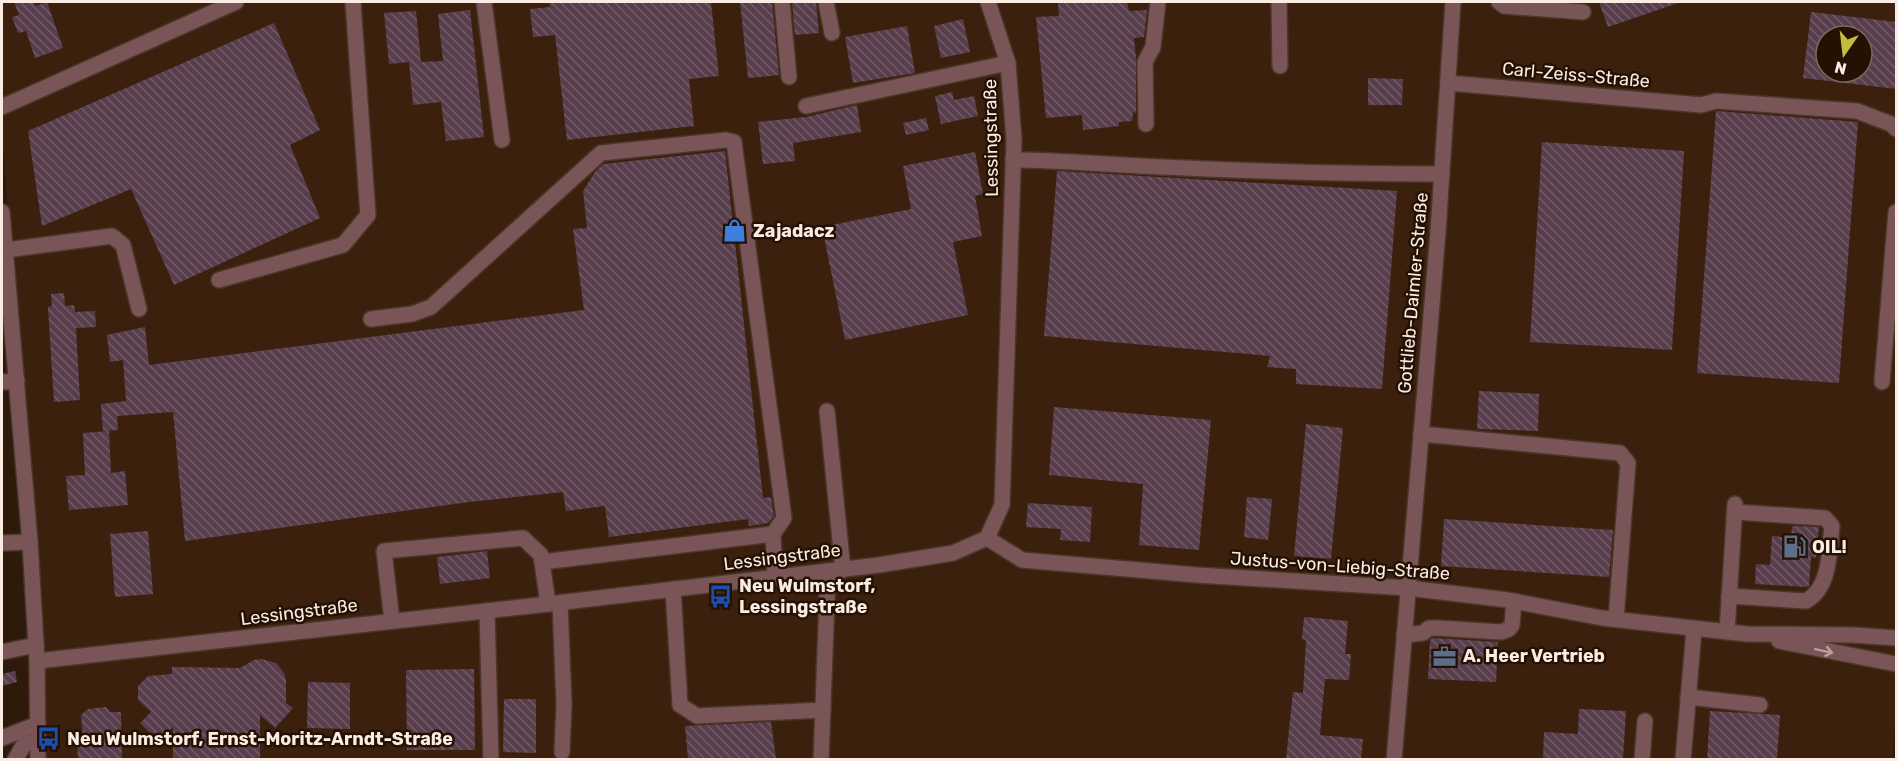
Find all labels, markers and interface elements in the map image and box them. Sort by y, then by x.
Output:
north arrow [1814,24,1874,84]
text: N [1833,57,1848,79]
street label: Carl-Zeiss-Straße [1501,58,1651,92]
street label: Lessingstraße [979,79,1003,197]
street label: Gottlieb-Daimler-Straße [1393,191,1433,395]
shop icon: Zajadacz [722,218,748,244]
place label: Zajadacz [753,220,835,242]
fuel station icon: OIL! [1781,534,1807,560]
place label: OIL! [1812,536,1847,558]
street label: Lessingstraße [722,539,842,575]
street label: Justus-von-Liebig-Straße [1229,547,1451,585]
place label: Neu Wulmstorf, Lessingstraße [739,575,876,618]
bus stop icon: Neu Wulmstorf, Lessingstraße [708,583,734,609]
street label: Lessingstraße [239,594,359,630]
office icon: A. Heer Vertrieb [1432,643,1458,669]
place label: A. Heer Vertrieb [1463,645,1605,667]
one-way arrow [1814,646,1834,657]
bus stop icon: Neu Wulmstorf, Ernst-Moritz-Arndt-Straße [36,726,62,752]
place label: Neu Wulmstorf, Ernst-Moritz-Arndt-Straße [67,728,453,750]

